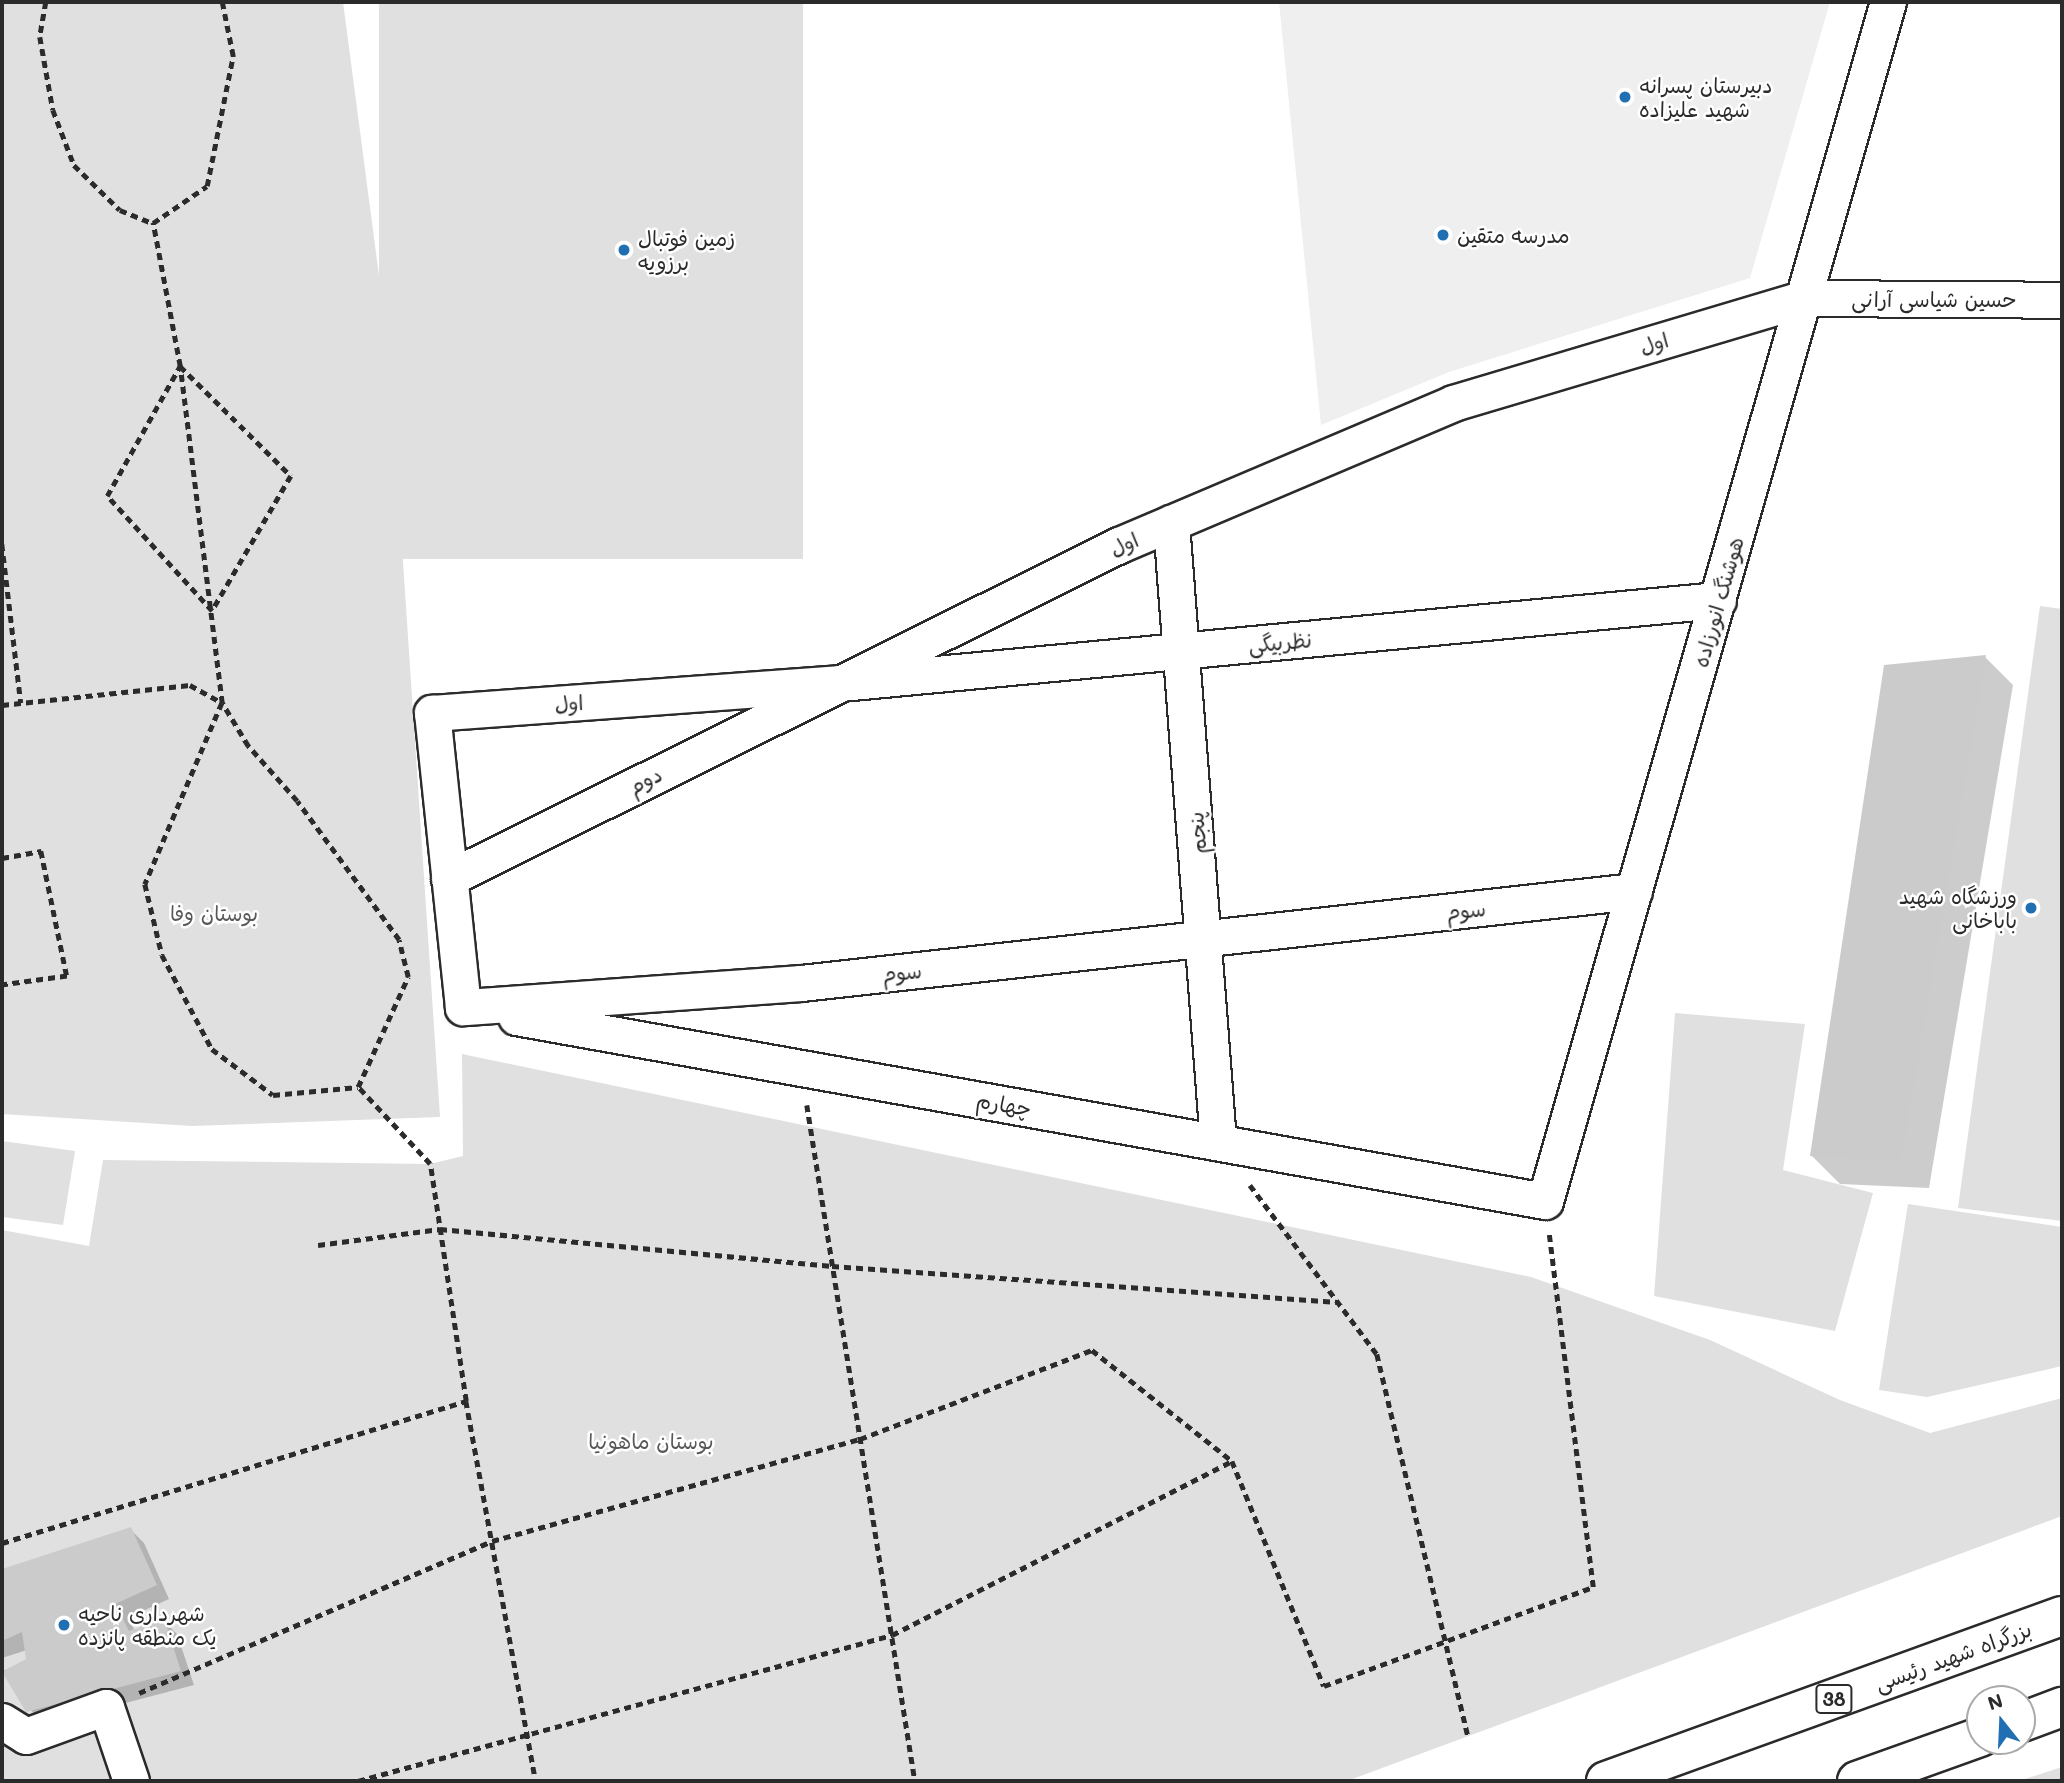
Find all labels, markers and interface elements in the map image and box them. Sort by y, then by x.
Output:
place label: دبیرستان پسرانه شهید علیزاده [1639,72,1772,122]
marker: دبیرستان پسرانه شهید علیزاده [1617,89,1633,105]
place label: مدرسه متقین [1457,222,1570,248]
place label: زمین فوتبال برزویه [638,225,735,275]
marker: مدرسه متقین [1435,227,1451,243]
marker: زمین فوتبال برزویه [616,242,632,258]
street label: حسین شیاسی آرانی [1851,286,2017,312]
street label: اول [1636,327,1672,359]
street label: اول [1106,527,1142,561]
street label: هوشنگ انورزاده [1687,534,1749,670]
street label: نظربیگی [1247,627,1313,657]
street label: اول [554,689,584,717]
street label: دوم [624,761,666,799]
street label: پنجم [1183,811,1211,855]
place label: ورزشگاه شهید باباخانی [1899,883,2017,933]
street label: سوم [1445,895,1487,925]
park label: بوستان وفا [170,900,258,926]
marker: ورزشگاه شهید باباخانی [2023,900,2039,916]
street label: سوم [881,957,923,987]
street label: چهارم [975,1087,1033,1121]
park label: بوستان ماهونیا [588,1428,714,1454]
place label: شهرداری ناحیه یک منطقه پانزده [78,1600,217,1650]
street label: بزرگراه شهید رئیسی [1871,1616,2035,1696]
marker: شهرداری ناحیه یک منطقه پانزده [56,1617,72,1633]
road number: 38 [1815,1684,1853,1714]
north arrow [1966,1685,2036,1755]
text: N [1984,1687,2006,1716]

